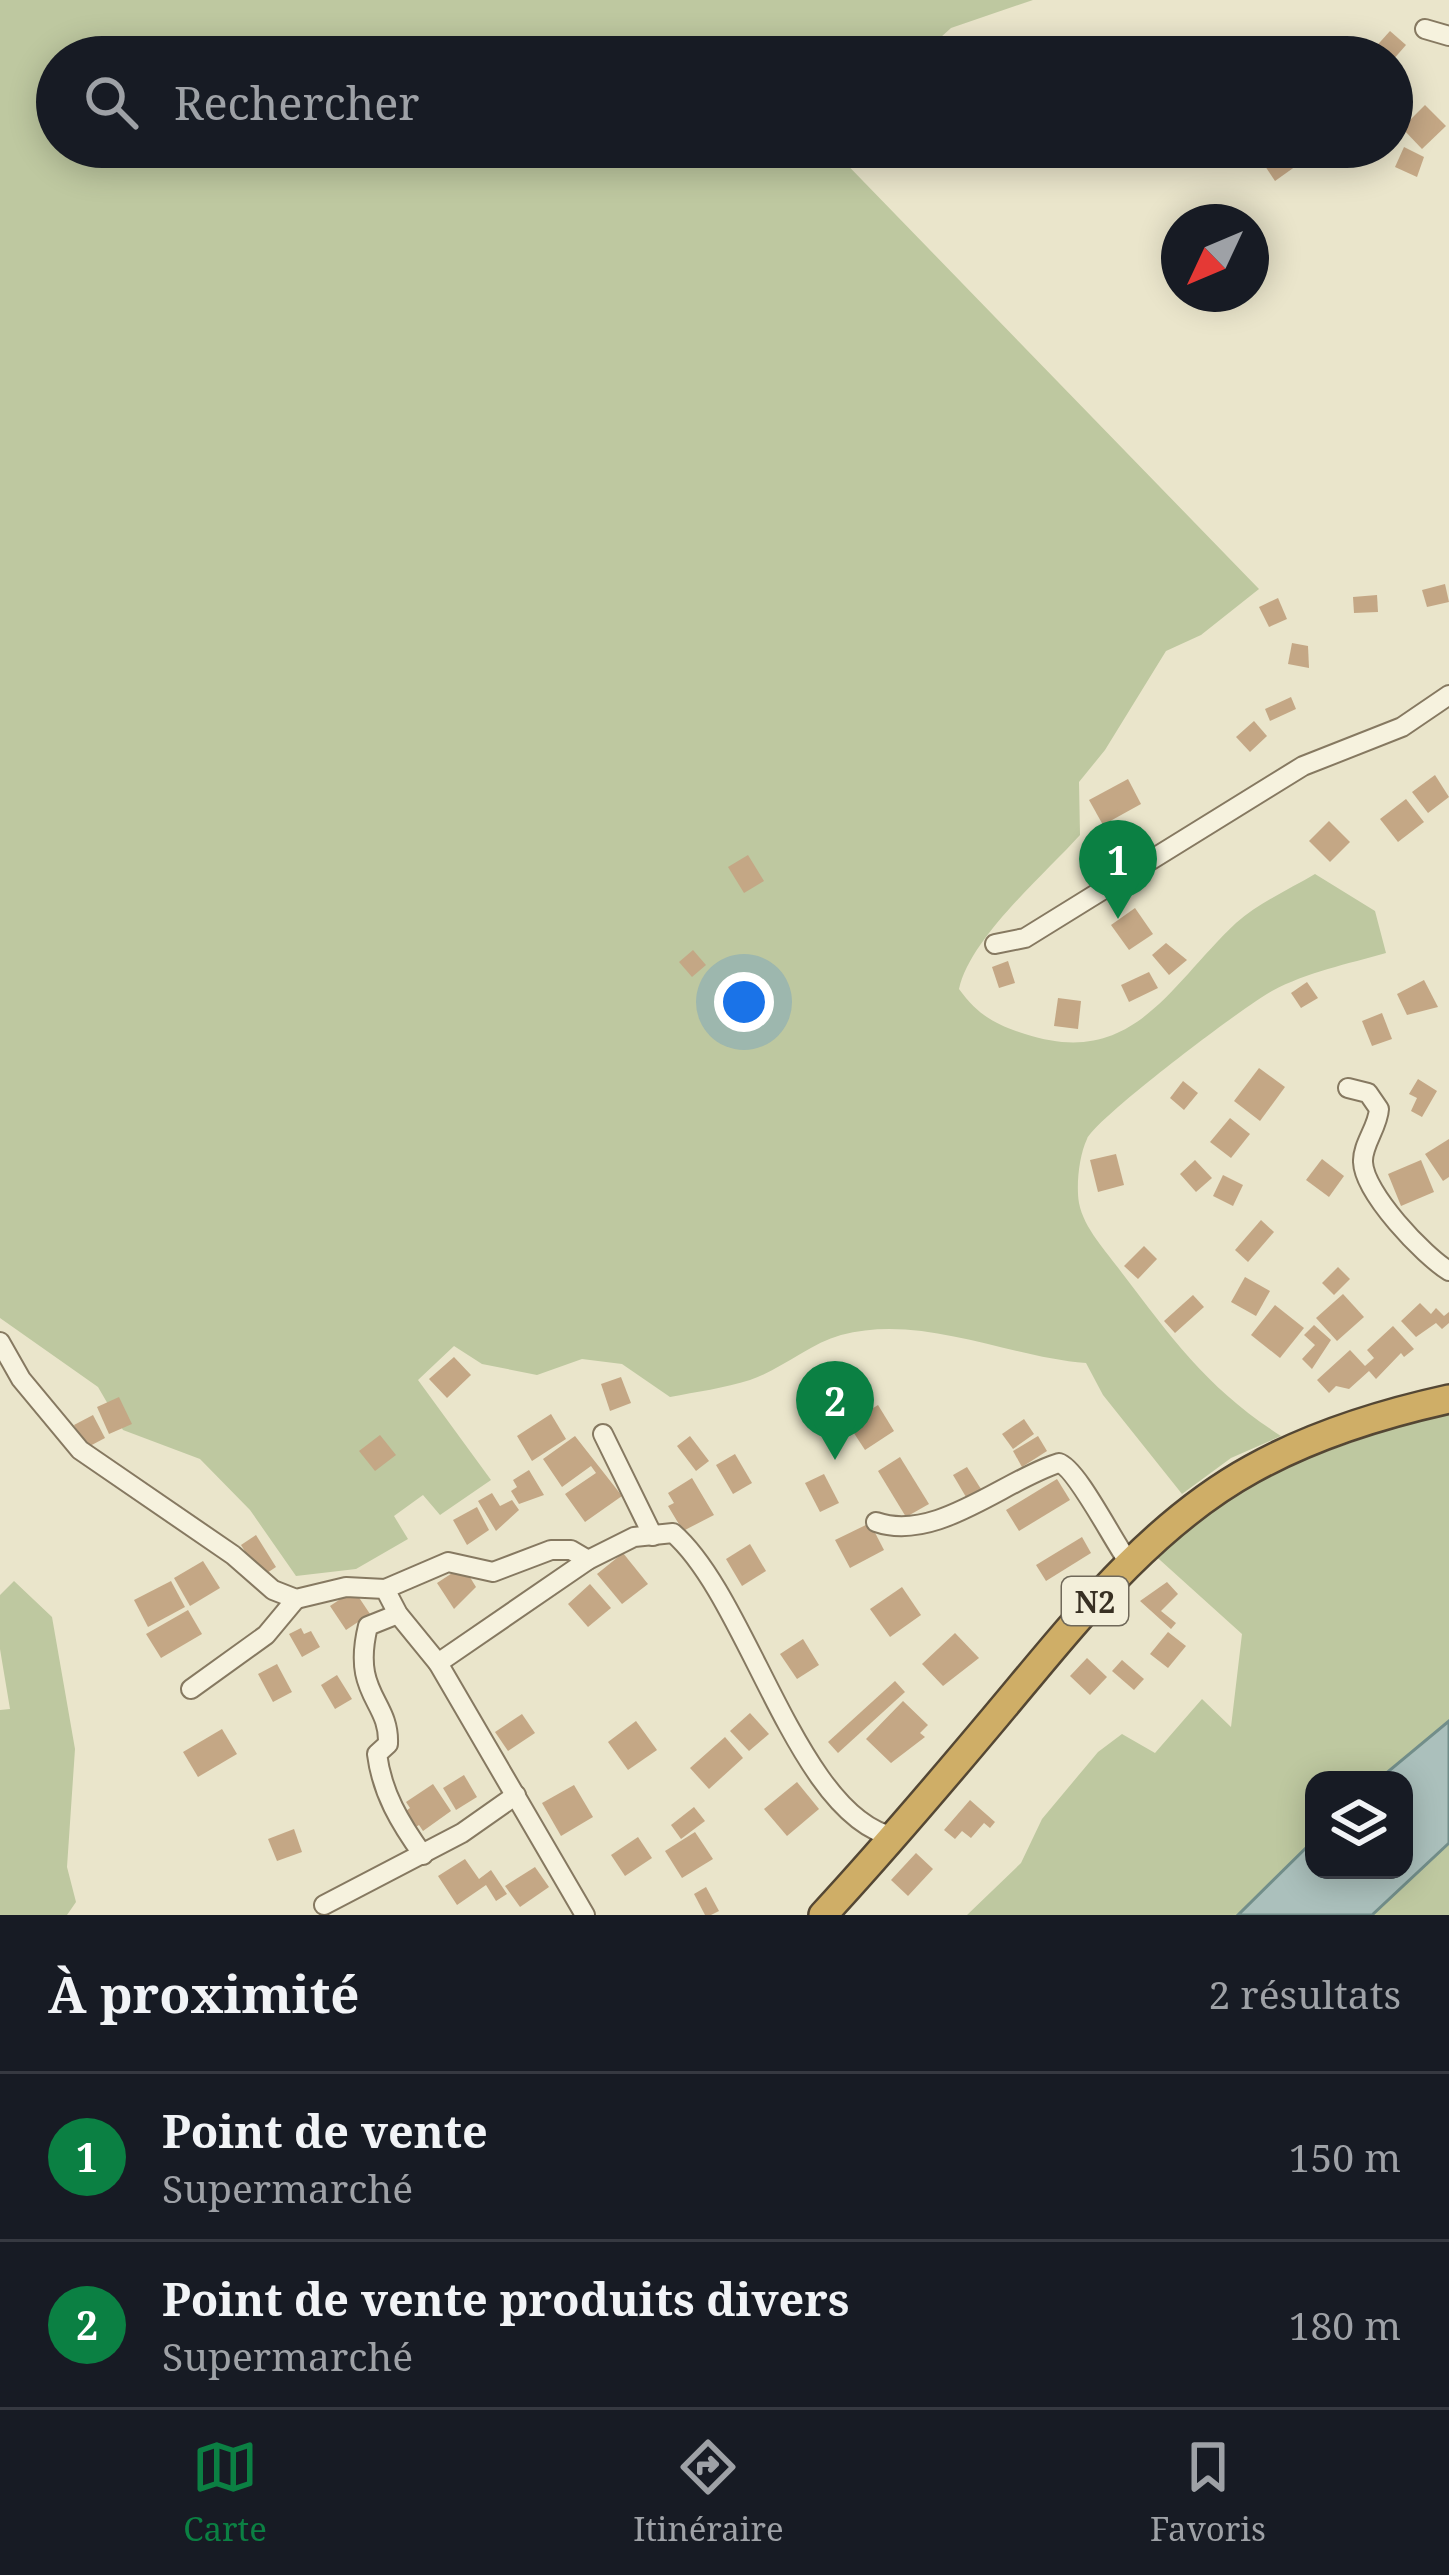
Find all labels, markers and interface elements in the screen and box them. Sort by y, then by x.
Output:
search box [36,36,1413,168]
icon: search [78,69,144,135]
text: Rechercher [174,72,420,133]
north arrow [1161,204,1269,312]
pin: 1 [1079,820,1157,919]
your location [714,972,774,1032]
pin: 2 [796,1361,874,1460]
road number: N2 [1062,1577,1128,1625]
map controls [1305,1771,1413,1879]
button: layers [1305,1771,1413,1879]
text: À proximité [48,1958,360,2028]
text: 2 résultats [1208,1967,1401,2020]
text: Point de vente [162,2100,488,2161]
text: 1 [76,2130,98,2183]
text: 150 m [1289,2130,1401,2183]
text: Supermarché [162,2161,413,2214]
text: Point de vente produits divers [162,2268,850,2329]
text: 2 [76,2298,98,2351]
text: 180 m [1289,2298,1401,2351]
text: Supermarché [162,2329,413,2382]
tab: Carte [183,2434,267,2551]
tab: Itinéraire [633,2434,784,2551]
tab: Favoris [1150,2434,1266,2551]

